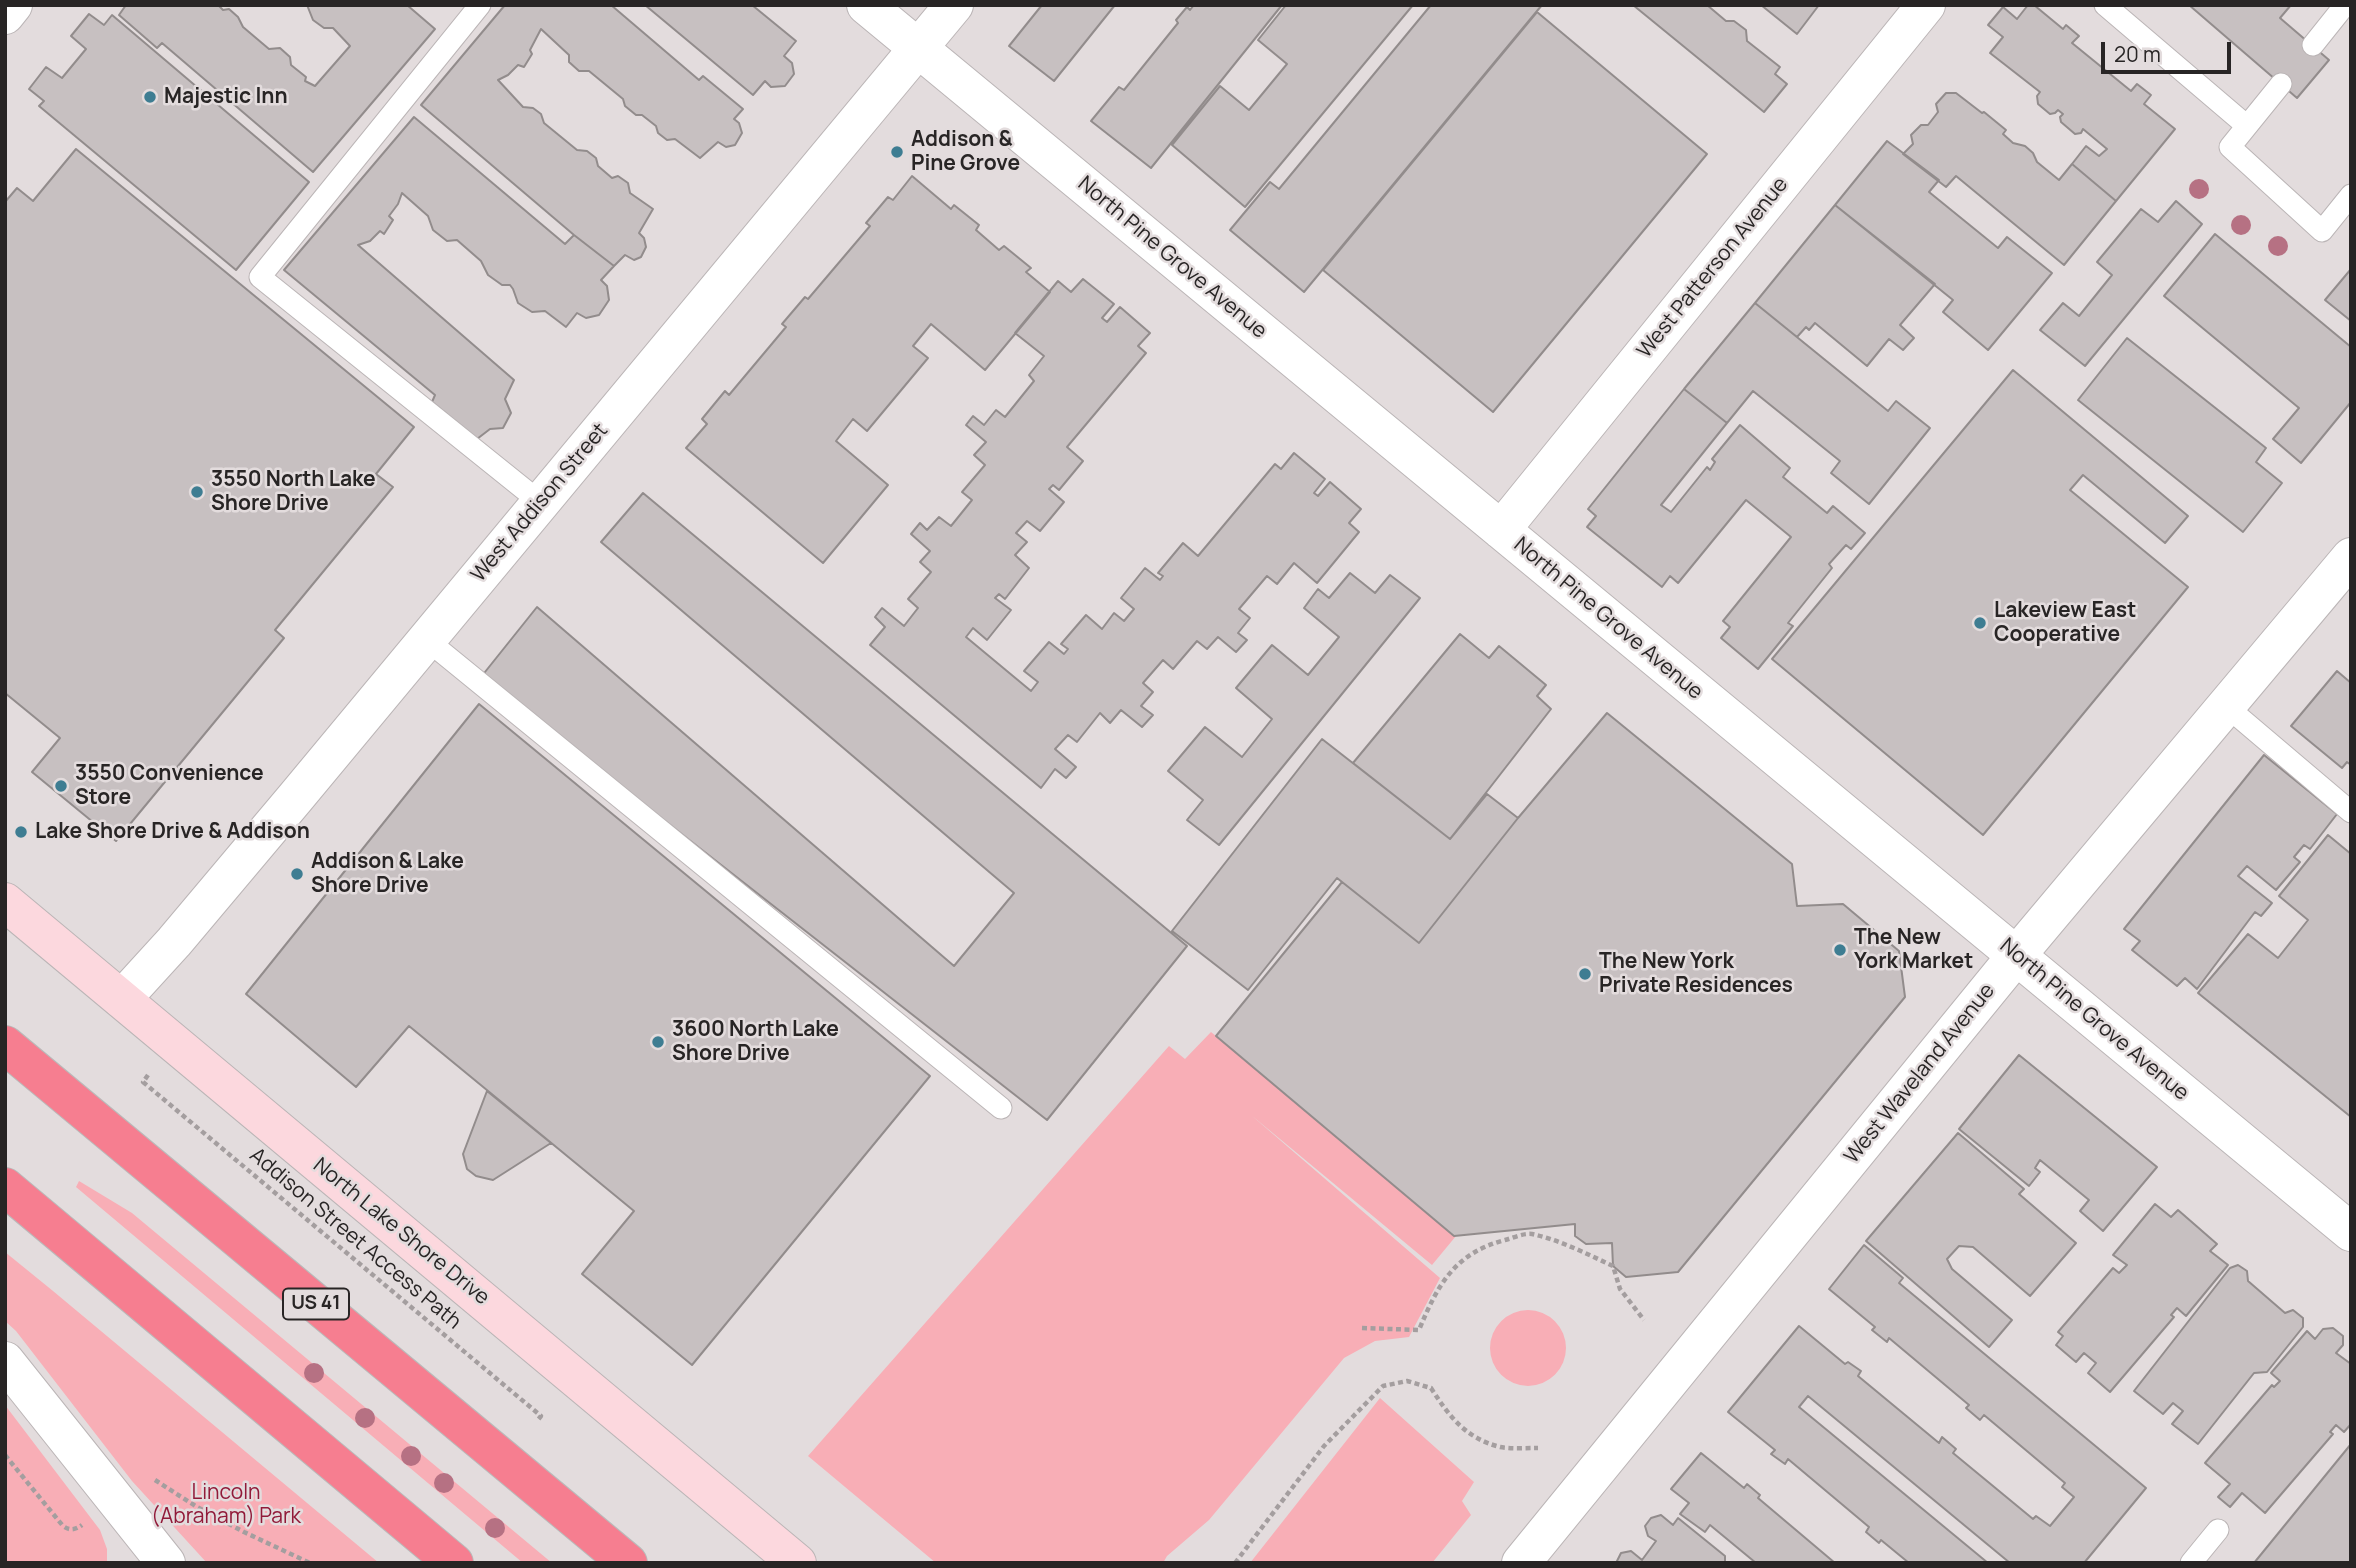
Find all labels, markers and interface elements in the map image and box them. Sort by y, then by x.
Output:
scale bar [2104,28,2234,72]
text: 20 m [2114,40,2161,68]
place label: Majestic Inn [164,84,288,110]
marker: Majestic Inn [142,89,158,105]
place label: Addison & Pine Grove [911,127,1020,177]
marker: Addison & Pine Grove [889,144,905,160]
street label: North Pine Grove Avenue [1072,172,1272,344]
street label: West Patterson Avenue [1632,173,1794,363]
street label: West Addison Street [466,419,614,587]
place label: 3550 North Lake Shore Drive [211,467,376,517]
marker: 3550 North Lake Shore Drive [189,484,205,500]
street label: North Pine Grove Avenue [1508,533,1708,705]
place label: Lakeview East Cooperative [1994,598,2136,648]
marker: Lakeview East Cooperative [1972,615,1988,631]
place label: 3550 Convenience Store [75,761,264,811]
marker: 3550 Convenience Store [53,778,69,794]
place label: Lake Shore Drive & Addison [35,819,310,845]
marker: Lake Shore Drive & Addison [13,824,29,840]
place label: Addison & Lake Shore Drive [311,849,464,899]
marker: Addison & Lake Shore Drive [289,866,305,882]
place label: The New York Market [1854,925,1973,975]
street label: North Pine Grove Avenue [1994,934,2194,1106]
marker: The New York Market [1832,942,1848,958]
place label: The New York Private Residences [1599,949,1793,999]
marker: The New York Private Residences [1577,966,1593,982]
street label: West Waveland Avenue [1840,979,2000,1169]
place label: 3600 North Lake Shore Drive [672,1017,839,1067]
marker: 3600 North Lake Shore Drive [650,1034,666,1050]
street label: Addison Street Access Path [244,1143,466,1335]
street label: North Lake Shore Drive [308,1153,494,1311]
road number: US 41 [283,1288,349,1320]
park label: Lincoln (Abraham) Park [151,1480,301,1530]

